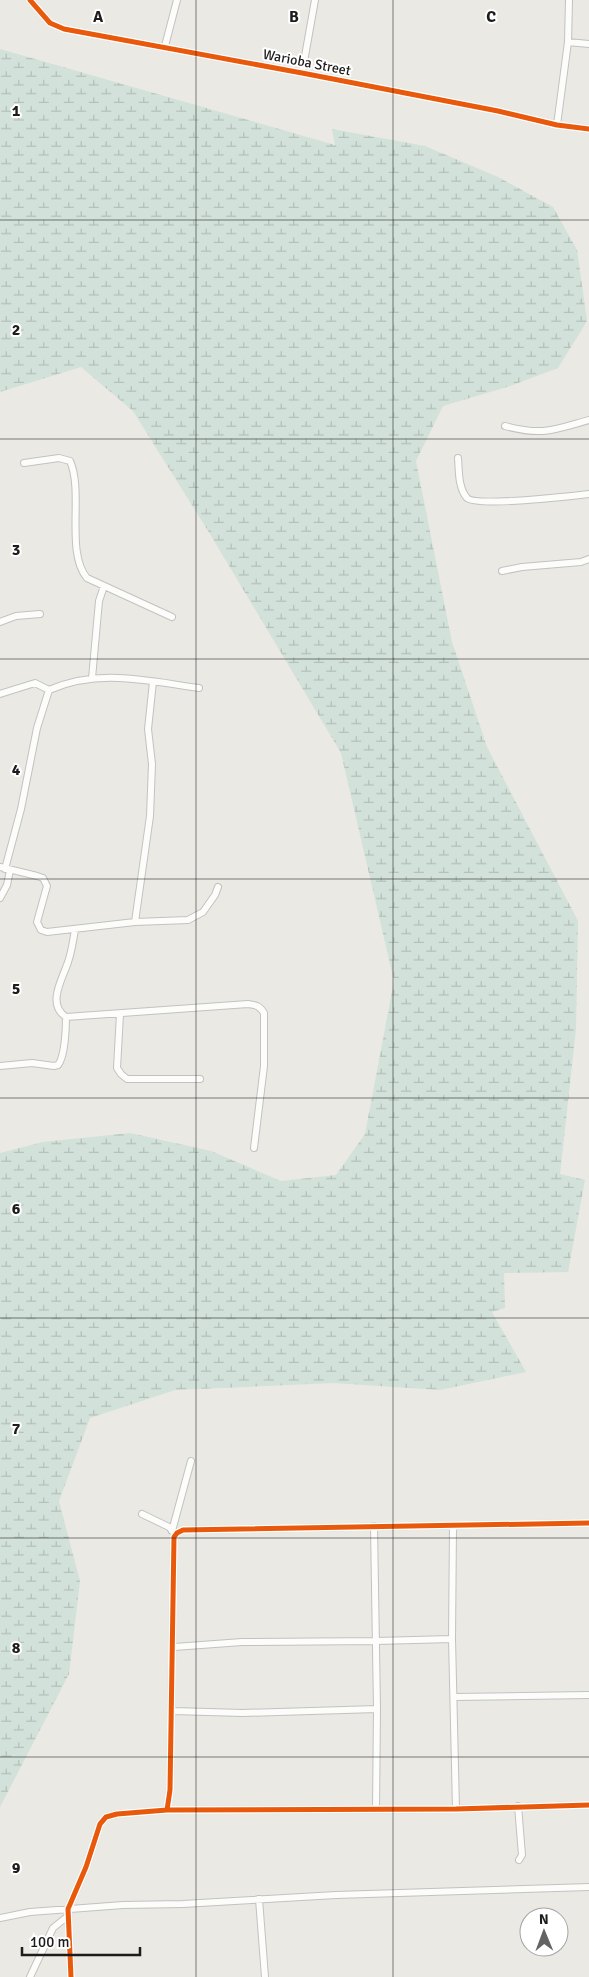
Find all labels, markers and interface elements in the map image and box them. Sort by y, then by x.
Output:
text: A [93,7,104,27]
text: B [289,7,299,27]
text: C [486,7,496,27]
street label: Warioba Street [262,46,352,79]
text: 1 [12,101,21,121]
text: 2 [12,320,20,340]
text: 3 [12,540,20,560]
text: 4 [12,760,21,780]
text: 5 [12,979,20,999]
text: 6 [12,1199,21,1219]
text: 7 [12,1419,21,1439]
text: 8 [12,1638,21,1658]
text: 9 [12,1858,21,1878]
north arrow [519,1907,569,1957]
text: N [539,1911,549,1928]
scale bar [22,1924,140,1956]
text: 100 m [30,1933,70,1951]

